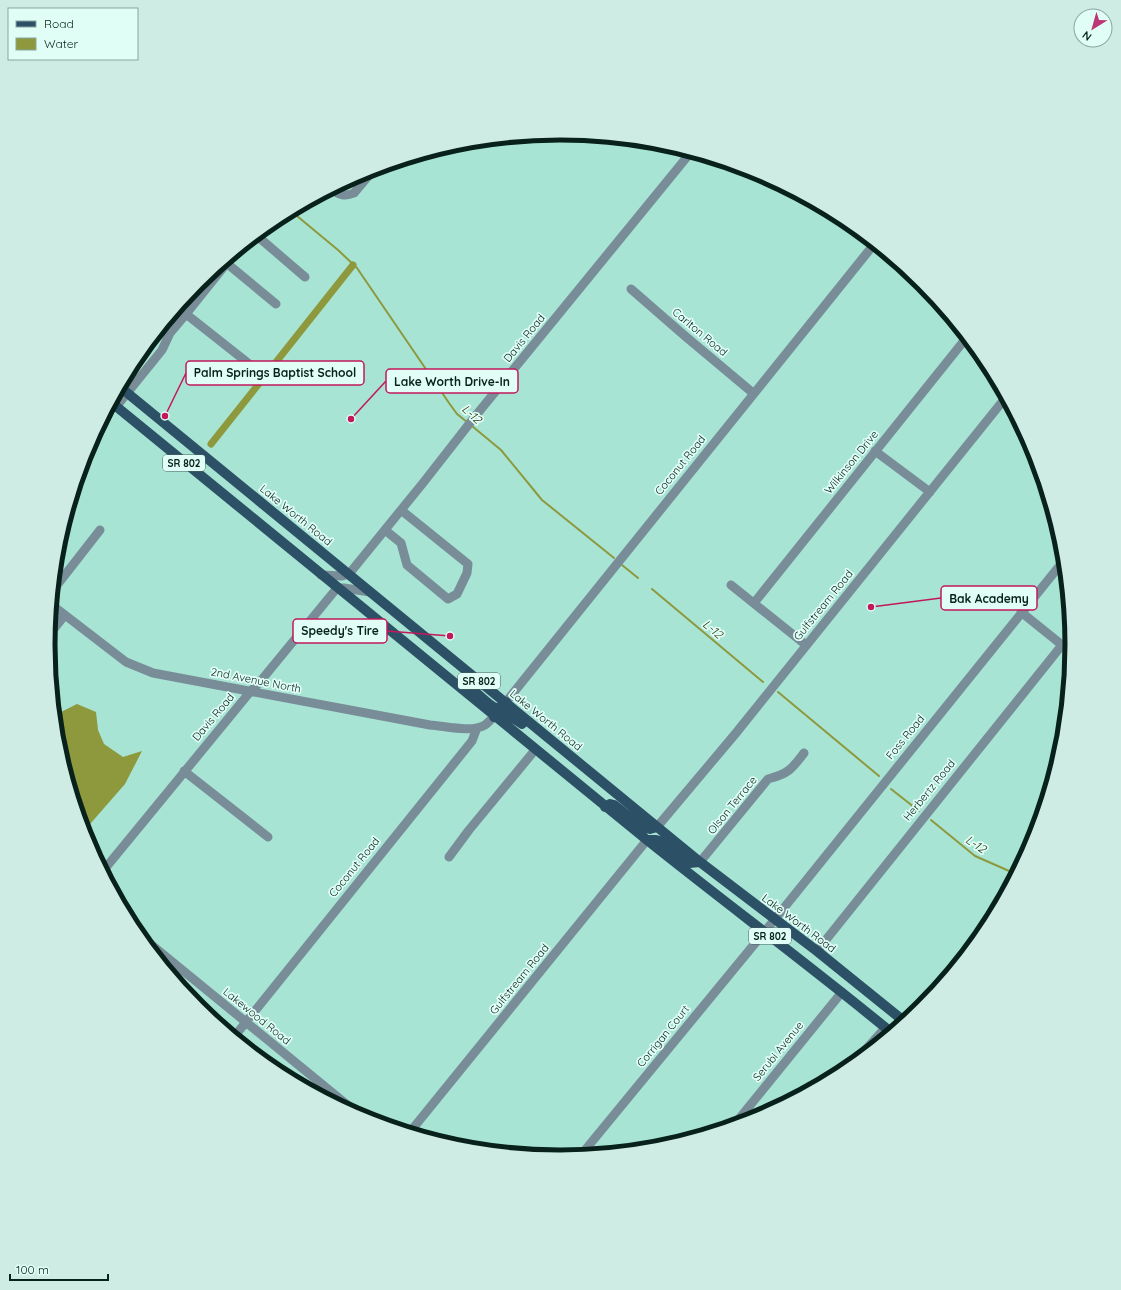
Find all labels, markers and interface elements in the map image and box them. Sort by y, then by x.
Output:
legend [8,8,138,60]
north arrow [1073,8,1113,48]
text: Road [44,16,74,31]
text: N [1080,28,1094,44]
text: Water [44,36,79,51]
street label: Carlton Road [670,305,730,359]
street label: Davis Road [500,311,548,365]
callout: Palm Springs Baptist School [186,361,364,385]
text: Palm Springs Baptist School [194,365,356,380]
callout: Lake Worth Drive-In [386,369,518,393]
text: Lake Worth Drive-In [394,374,510,389]
water label: L-12 [459,401,486,428]
street label: Wilkinson Drive [821,427,881,497]
street label: Coconut Road [652,432,708,498]
road number: SR 802 [163,455,205,471]
street label: Lake Worth Road [257,482,335,548]
street label: Gulfstream Road [790,567,856,643]
callout: Bak Academy [941,586,1037,610]
text: Bak Academy [949,591,1029,606]
water label: L-12 [700,616,727,643]
callout: Speedy's Tire [293,619,387,643]
text: Speedy's Tire [301,623,379,638]
street label: 2nd Avenue North [210,664,302,696]
road number: SR 802 [458,673,500,689]
street label: Lake Worth Road [507,687,585,753]
street label: Davis Road [189,690,237,744]
street label: Foss Road [883,712,927,762]
street label: Herbertz Road [900,757,958,823]
street label: Olson Terrace [704,773,760,837]
water label: L-12 [963,832,990,857]
street label: Coconut Road [326,834,382,900]
street label: Lake Worth Road [759,891,839,955]
road number: SR 802 [749,928,791,944]
street label: Gulfstream Road [486,941,552,1017]
street label: Lakewood Road [220,984,294,1048]
street label: Corrigan Court [634,1002,692,1070]
street label: Serubi Avenue [750,1018,806,1084]
scale bar [10,1256,108,1282]
text: 100 m [16,1262,49,1277]

